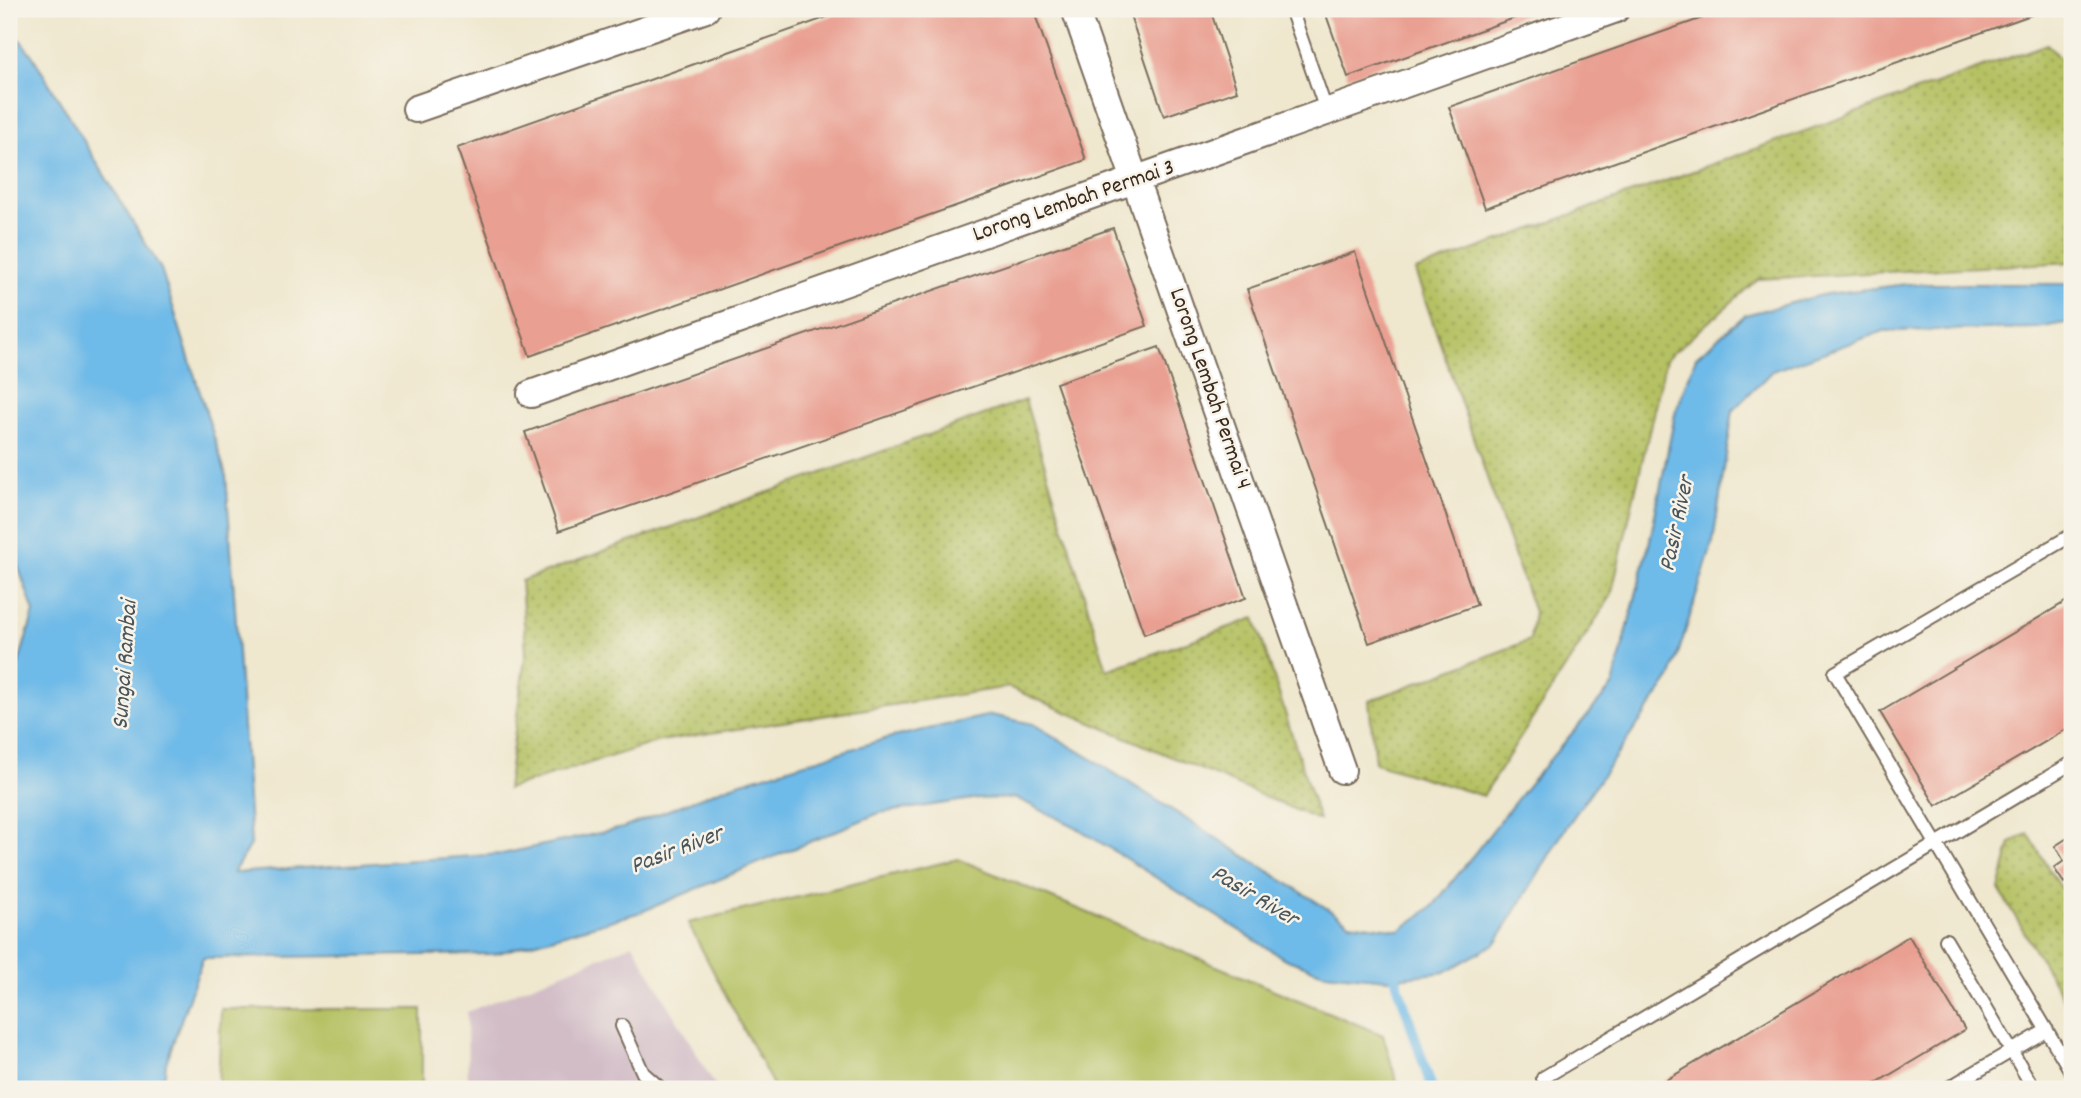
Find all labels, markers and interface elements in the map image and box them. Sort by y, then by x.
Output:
street label: Lorong Lembah Permai 3 [969,152,1179,252]
street label: Lorong Lembah Permai 4 [1159,284,1259,494]
water label: Pasir River [1651,470,1705,575]
water label: Sungai Rambai [105,596,148,731]
water label: Pasir River [626,817,731,884]
water label: Pasir River [1204,858,1307,938]

